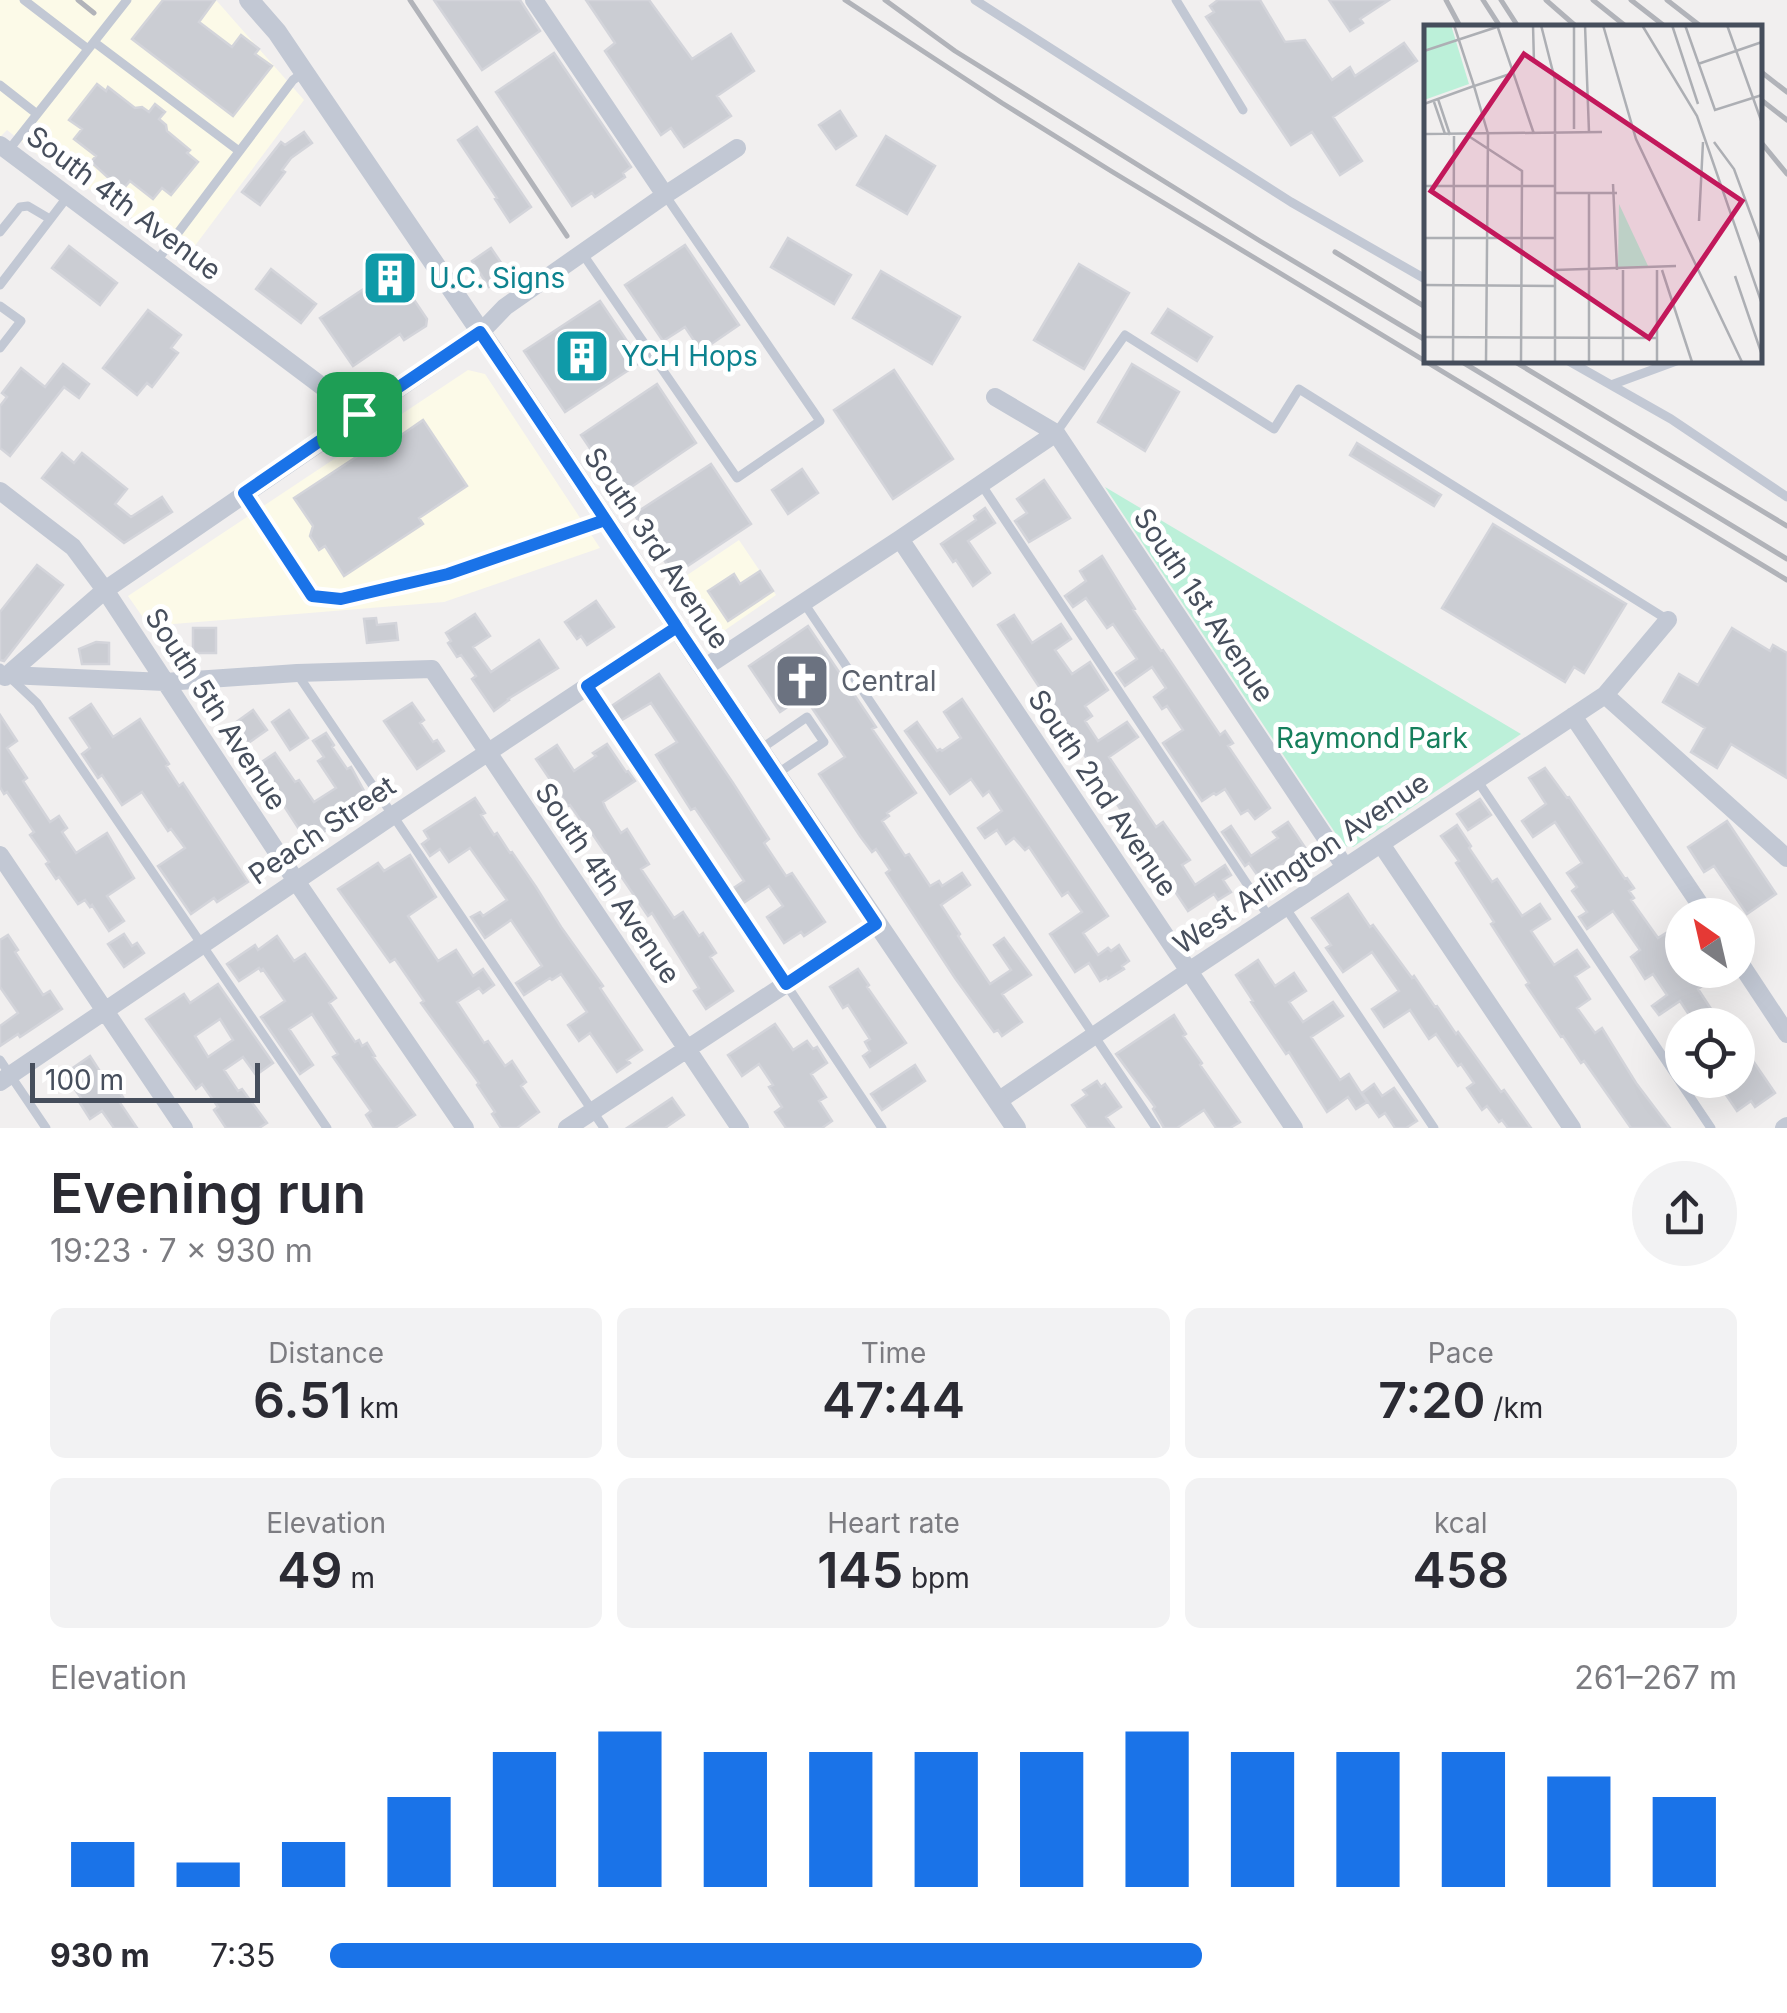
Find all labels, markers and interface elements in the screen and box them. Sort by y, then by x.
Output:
inset map [1424,25,1762,362]
street label: South 4th Avenue [20,119,228,287]
building icon: U.C. Signs [360,248,420,308]
place label: U.C. Signs [429,261,565,295]
building icon: YCH Hops [552,326,612,386]
place label: YCH Hops [621,339,758,373]
pin [317,372,402,457]
icon: arrive [332,387,387,442]
street label: South 3rd Avenue [577,441,737,655]
street label: South 1st Avenue [1127,502,1281,708]
street label: South 5th Avenue [138,602,294,816]
church icon: Central [772,651,832,711]
place label: Central [841,664,937,698]
street label: South 2nd Avenue [1021,683,1185,903]
park label: Raymond Park [1276,721,1468,755]
street label: West Arlington Avenue [1167,765,1435,961]
street label: Peach Street [242,769,402,891]
street label: South 4th Avenue [528,776,688,990]
north arrow [1665,898,1755,988]
map controls [1665,898,1755,1098]
button: locate [1665,1008,1755,1098]
scale bar [30,1058,260,1102]
text: 100 m [45,1063,124,1097]
text: Evening run [50,1160,366,1226]
button: share [1632,1161,1737,1266]
text: 19:23 · 7 × 930 m [50,1231,313,1270]
text: Distance [268,1336,384,1370]
text: Time [861,1336,926,1370]
text: Pace [1428,1336,1494,1370]
text: 6.51 [253,1370,352,1430]
text: 47:44 [822,1370,965,1430]
text: 7:20 [1378,1370,1485,1430]
text: km [352,1391,399,1425]
text: /km [1485,1391,1543,1425]
text: Elevation [266,1506,386,1540]
text: Heart rate [827,1506,960,1540]
text: kcal [1434,1506,1488,1540]
text: 49 [277,1540,343,1600]
text: 145 [817,1540,903,1600]
text: 458 [1412,1540,1509,1600]
text: m [343,1561,375,1595]
text: bpm [903,1561,970,1595]
text: Elevation [50,1658,187,1697]
text: 261–267 m [1574,1658,1737,1697]
text: 930 m [50,1936,150,1975]
text: 7:35 [210,1936,275,1975]

